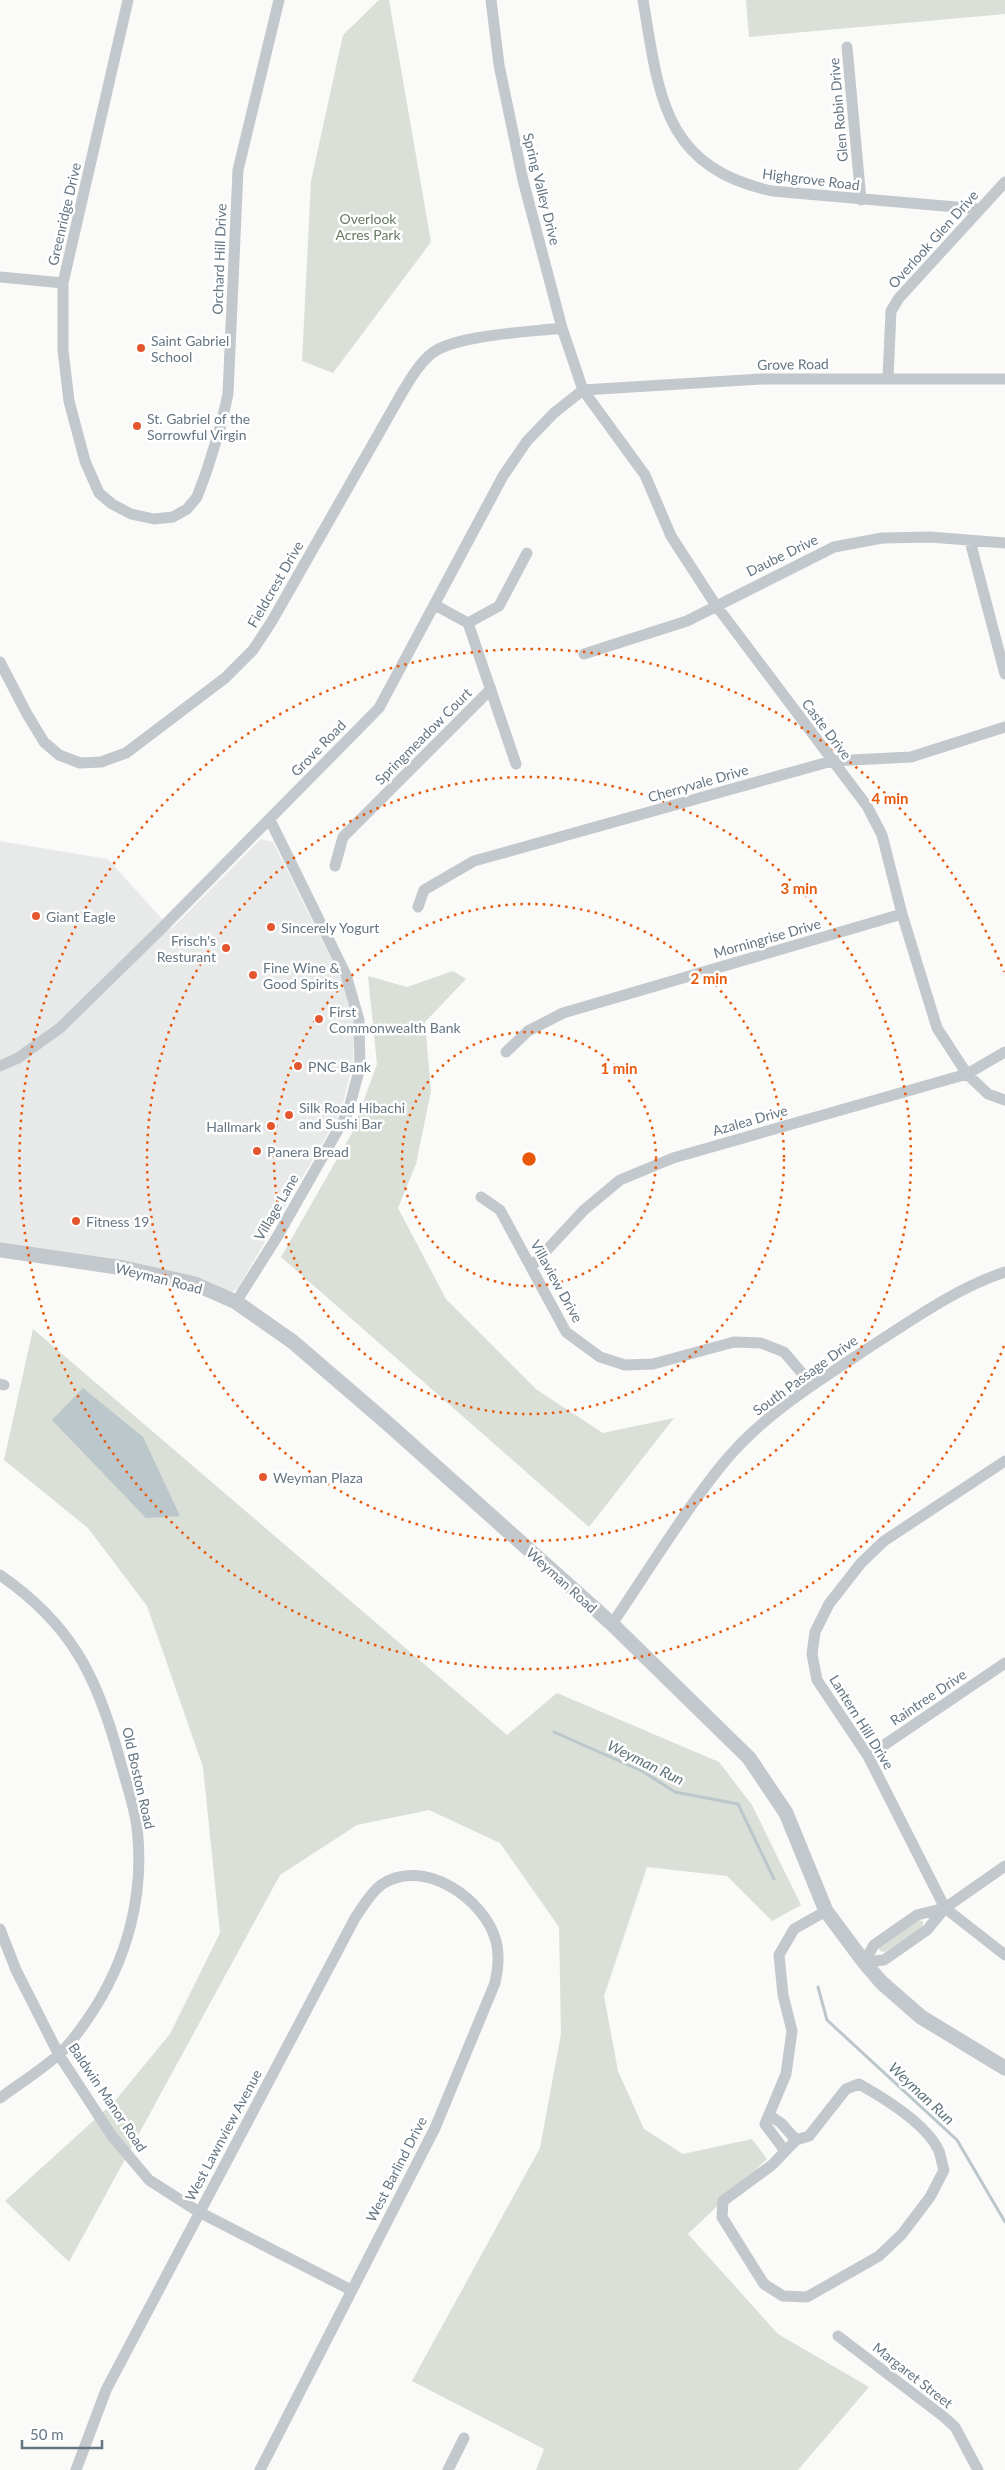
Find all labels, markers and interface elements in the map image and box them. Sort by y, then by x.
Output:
street label: Glen Robin Drive [825,57,851,163]
street label: Spring Valley Drive [520,131,564,247]
street label: Greenridge Drive [44,161,84,267]
street label: Highgrove Road [761,165,861,193]
street label: Overlook Glen Drive [884,186,982,292]
street label: Orchard Hill Drive [209,203,229,315]
park label: Overlook Acres Park [335,210,401,243]
place label: Saint Gabriel School [151,332,229,365]
marker: Saint Gabriel School [135,342,147,354]
street label: Grove Road [757,355,829,373]
place label: St. Gabriel of the Sorrowful Virgin [147,410,250,443]
marker: St. Gabriel of the Sorrowful Virgin [131,420,143,432]
street label: Daube Drive [743,530,821,580]
street label: Fieldcrest Drive [243,538,307,630]
street label: Springmeadow Court [371,684,475,788]
street label: Caste Drive [799,695,855,763]
street label: Grove Road [287,716,349,780]
street label: Cherryvale Drive [646,761,750,805]
text: 4 min [871,789,909,807]
text: 3 min [780,879,818,897]
place label: Giant Eagle [46,908,116,925]
marker: Giant Eagle [30,910,42,922]
street label: Morningrise Drive [711,915,823,961]
place label: Sincerely Yogurt [281,919,379,936]
marker: Sincerely Yogurt [265,921,277,933]
place label: Frisch's Resturant [157,932,216,965]
marker: Frisch's Resturant [220,942,232,954]
place label: Fine Wine & Good Spirits [263,959,339,992]
marker: Fine Wine & Good Spirits [247,969,259,981]
text: 2 min [690,969,728,987]
place label: First Commonwealth Bank [329,1003,462,1036]
marker: First Commonwealth Bank [313,1013,325,1025]
place label: PNC Bank [308,1058,372,1075]
text: 1 min [600,1059,638,1077]
marker: PNC Bank [292,1060,304,1072]
place label: Silk Road Hibachi and Sushi Bar [299,1099,405,1132]
street label: Azalea Drive [710,1101,790,1139]
marker: Silk Road Hibachi and Sushi Bar [283,1109,295,1121]
place label: Hallmark [206,1118,262,1135]
marker: Hallmark [265,1120,277,1132]
place label: Panera Bread [267,1143,349,1160]
marker: Panera Bread [251,1145,263,1157]
centre of rings [520,1150,538,1168]
street label: Village Lane [250,1171,302,1243]
place label: Fitness 19 [86,1213,149,1230]
marker: Fitness 19 [70,1215,82,1227]
street label: Villaview Drive [527,1237,587,1325]
street label: Weyman Road [114,1259,204,1297]
street label: South Passage Drive [749,1331,861,1419]
place label: Weyman Plaza [273,1469,363,1486]
marker: Weyman Plaza [257,1471,269,1483]
street label: Weyman Road [523,1544,601,1616]
street label: Raintree Drive [887,1665,969,1729]
street label: Lantern Hill Drive [826,1672,898,1772]
street label: Old Boston Road [119,1725,159,1831]
water label: Weyman Run [605,1736,687,1788]
street label: Baldwin Manor Road [65,2039,151,2155]
water label: Weyman Run [885,2058,959,2128]
street label: West Lawnview Avenue [181,2066,265,2204]
street label: West Barlind Drive [362,2113,430,2225]
street label: Margaret Street [870,2339,956,2411]
scale bar [22,2418,102,2450]
text: 50 m [30,2425,64,2443]

